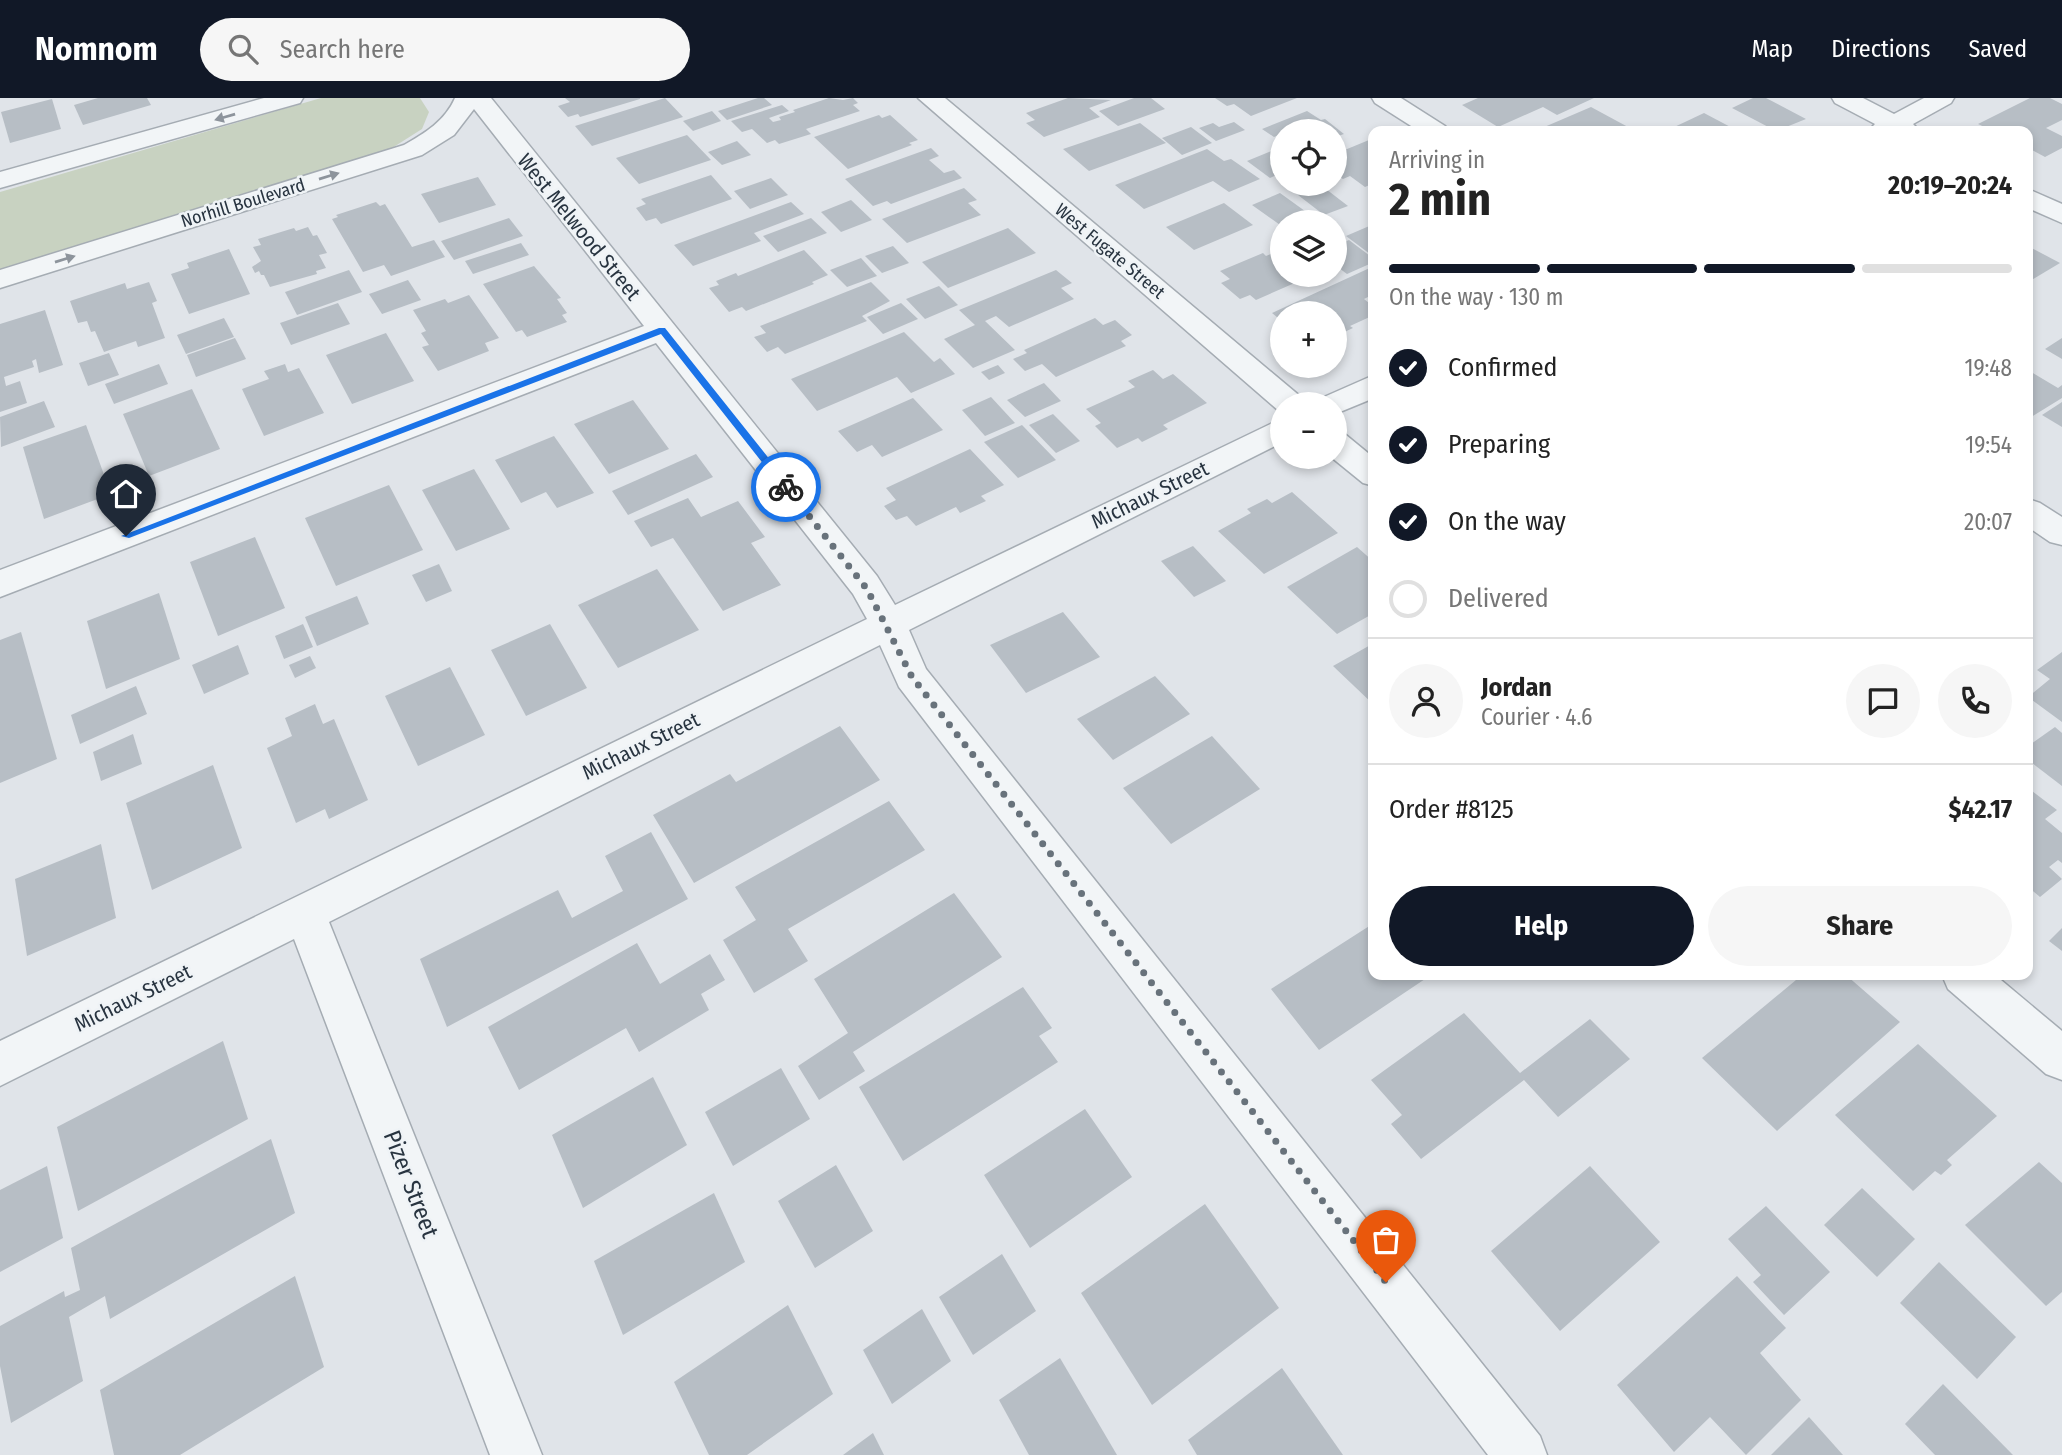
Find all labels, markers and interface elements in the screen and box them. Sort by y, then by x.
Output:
search box [200,18,690,81]
text: Nomnom [35,29,158,69]
icon: search [224,30,262,68]
text: Search here [280,34,405,65]
text: Map [1752,35,1793,63]
text: Directions [1831,35,1930,63]
text: Saved [1968,35,2027,63]
one-way arrow [214,112,235,122]
map controls [1270,119,1347,469]
button: locate [1270,119,1347,196]
text: Arriving in [1389,146,1485,174]
street label: West Melwood Street [512,148,646,306]
text: 20:19–20:24 [1888,170,2012,201]
one-way arrow [319,171,340,181]
text: 2 min [1389,172,1491,227]
street label: Norhill Boulevard [178,174,308,232]
street label: West Fugate Street [1051,199,1169,303]
button: layers [1270,210,1347,287]
one-way arrow [55,253,76,263]
text: On the way · 130 m [1389,283,1563,311]
button: + [1270,301,1347,378]
icon: check [1389,349,1427,387]
text: Confirmed [1448,352,1558,383]
text: 19:48 [1964,354,2012,382]
button: − [1270,392,1347,469]
icon: check [1389,426,1427,464]
text: Preparing [1448,429,1550,460]
text: 19:54 [1965,431,2012,459]
courier [751,452,821,522]
street label: Michaux Street [1087,455,1213,535]
pin [96,464,156,536]
icon: bike [767,468,805,506]
icon: home [107,475,145,513]
icon: check [1389,503,1427,541]
text: On the way [1448,506,1566,537]
text: 20:07 [1964,508,2012,536]
text: Delivered [1448,583,1549,614]
button: person [1389,664,1463,738]
button: chat [1846,664,1920,738]
button: phone [1938,664,2012,738]
text: Jordan [1481,672,1552,703]
text: Courier · 4.6 [1481,703,1592,731]
street label: Michaux Street [578,706,704,786]
text: Order #8125 [1389,794,1514,825]
text: $42.17 [1949,794,2012,825]
button: Help [1389,886,1694,966]
button: Share [1708,886,2012,966]
street label: Michaux Street [70,958,196,1038]
street label: Pizer Street [378,1126,444,1242]
pin [1356,1210,1416,1282]
icon: bag [1367,1221,1405,1259]

